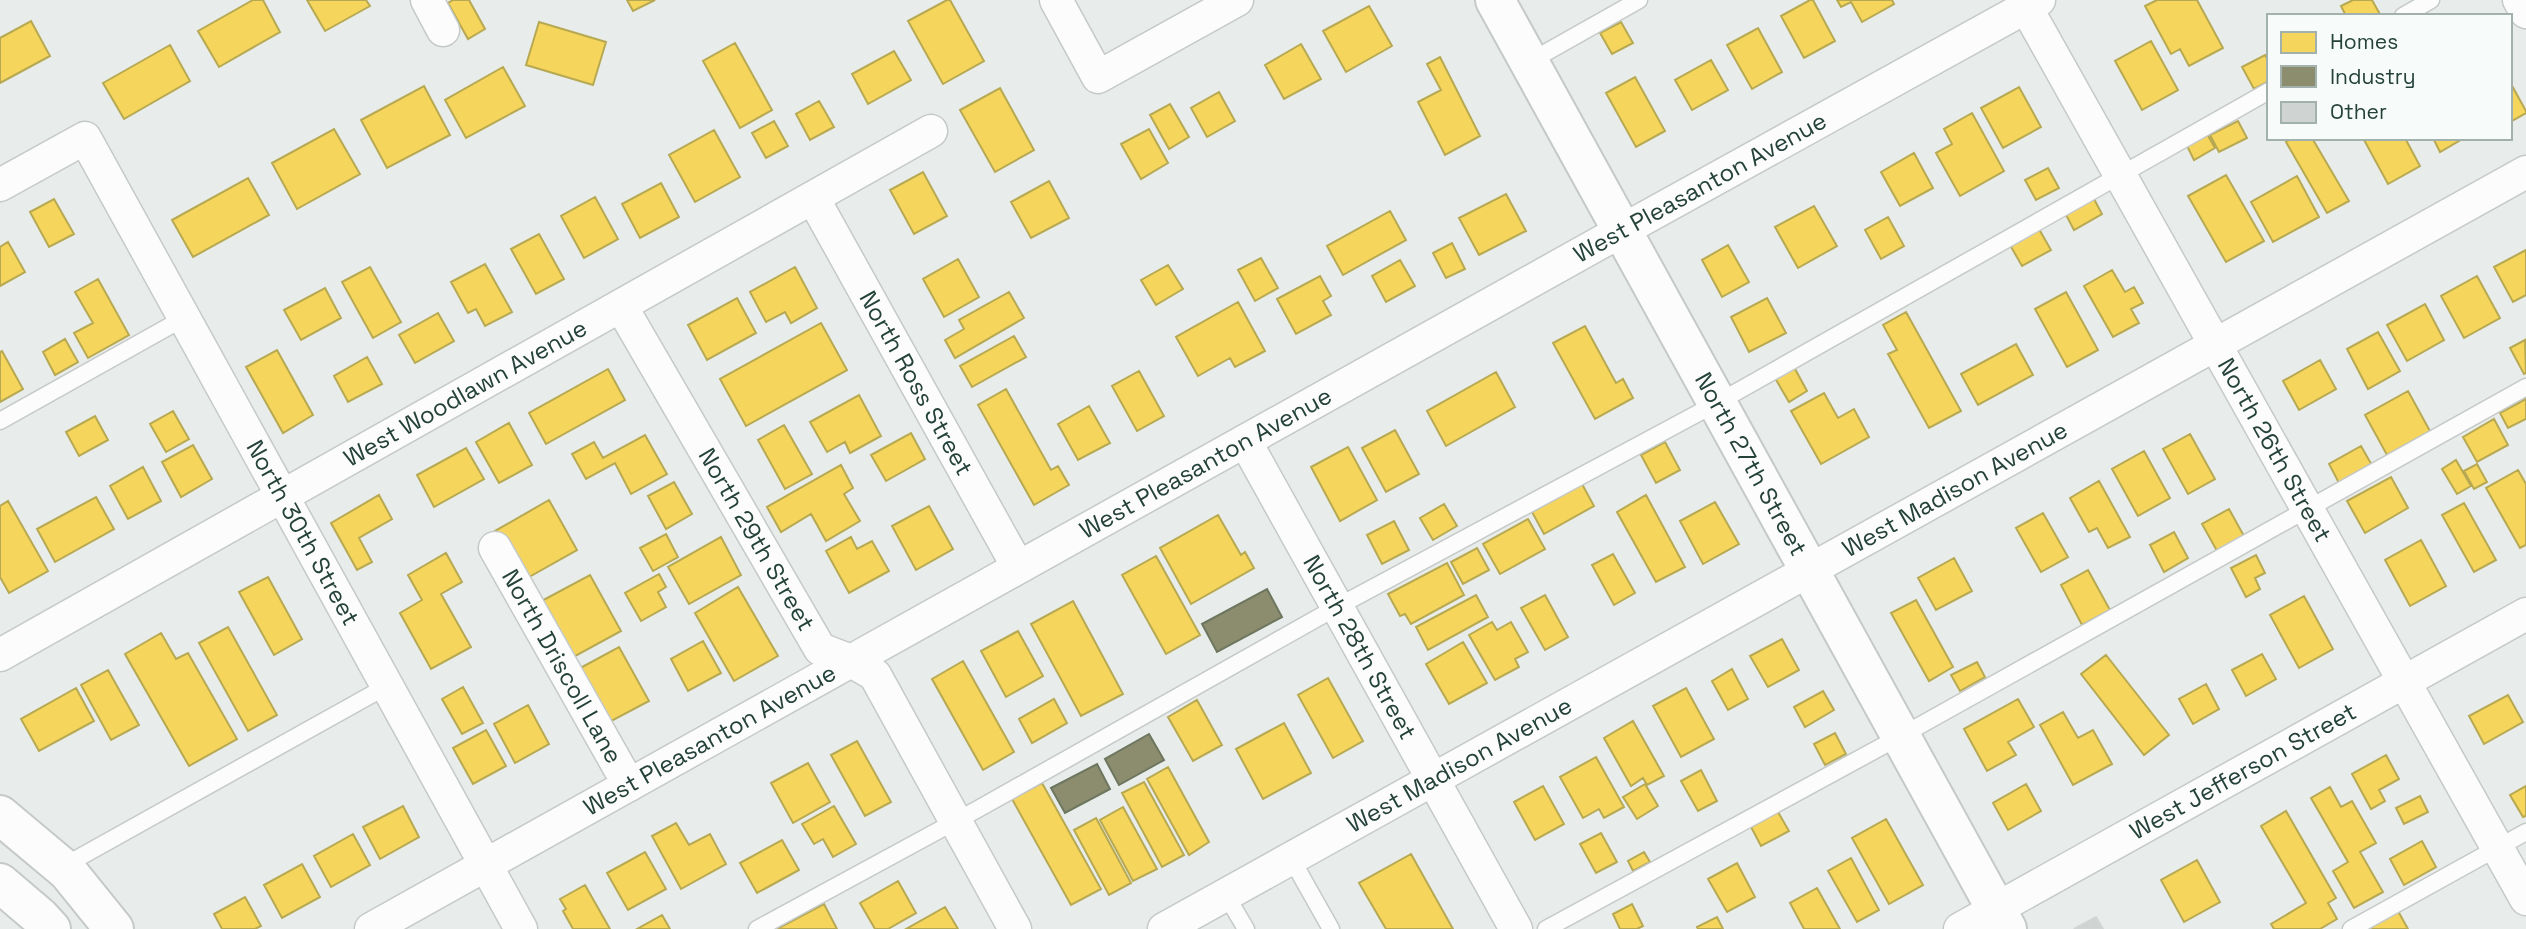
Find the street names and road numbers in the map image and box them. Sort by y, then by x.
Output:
street label: West Pleasanton Avenue [1568,105,1832,269]
street label: North Ross Street [853,285,980,481]
street label: West Woodlawn Avenue [338,312,592,473]
street label: North 26th Street [2211,352,2339,547]
street label: North 27th Street [1688,367,1814,561]
street label: West Pleasanton Avenue [1074,380,1337,545]
street label: West Madison Avenue [1837,414,2073,564]
street label: North 30th Street [240,434,367,631]
street label: North 29th Street [692,442,822,636]
street label: North 28th Street [1296,549,1424,745]
street label: North Driscoll Lane [495,563,630,769]
street label: West Pleasanton Avenue [578,657,841,822]
street label: West Madison Avenue [1341,689,1577,839]
street label: West Jefferson Street [2124,696,2362,846]

